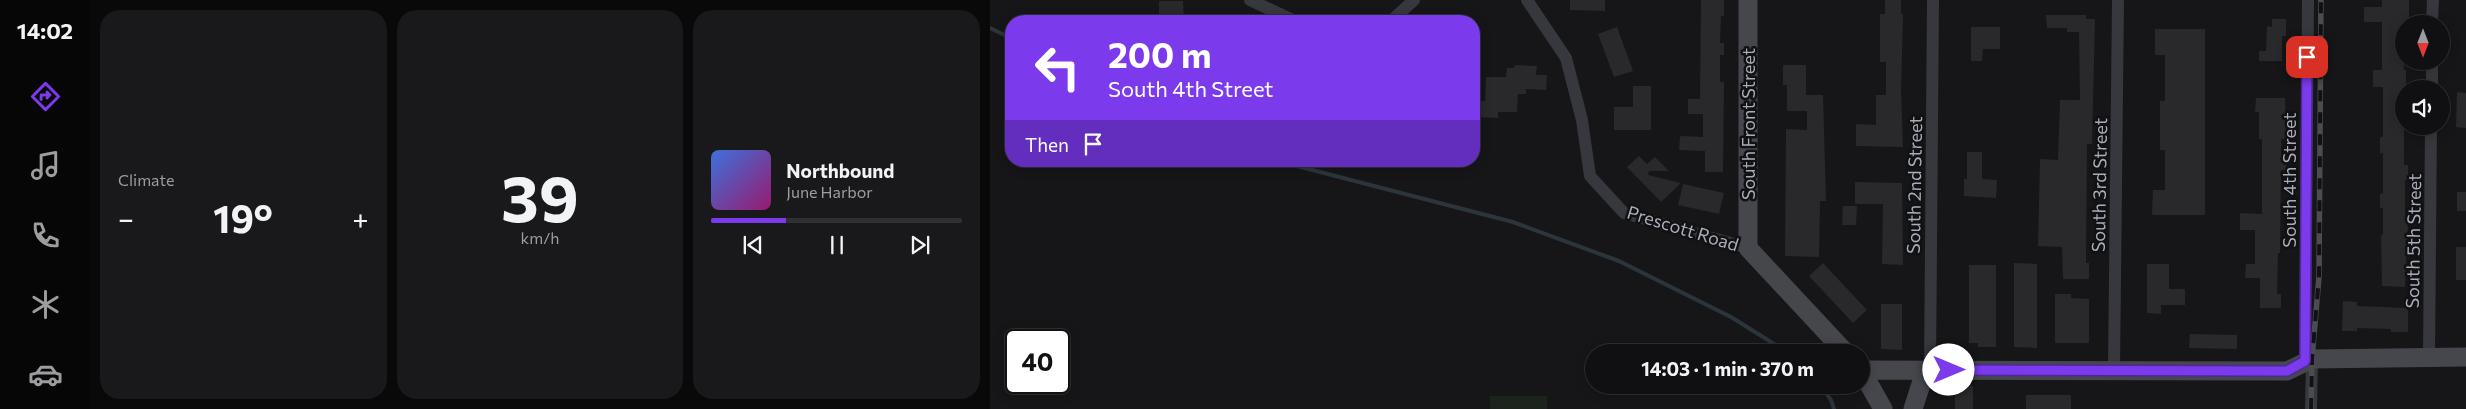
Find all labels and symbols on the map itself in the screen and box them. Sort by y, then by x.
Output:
north arrow [2395,15,2450,70]
pin [2286,36,2328,78]
street label: South Front Street [1737,48,1759,200]
street label: South 4th Street [2278,112,2300,248]
street label: South 2nd Street [1902,116,1926,254]
street label: South 3rd Street [2087,118,2111,252]
street label: South 5th Street [2401,173,2425,309]
street label: Prescott Road [1624,201,1742,255]
speed limit sign: 40 [1005,329,1070,394]
position arrow [1922,343,1974,395]

